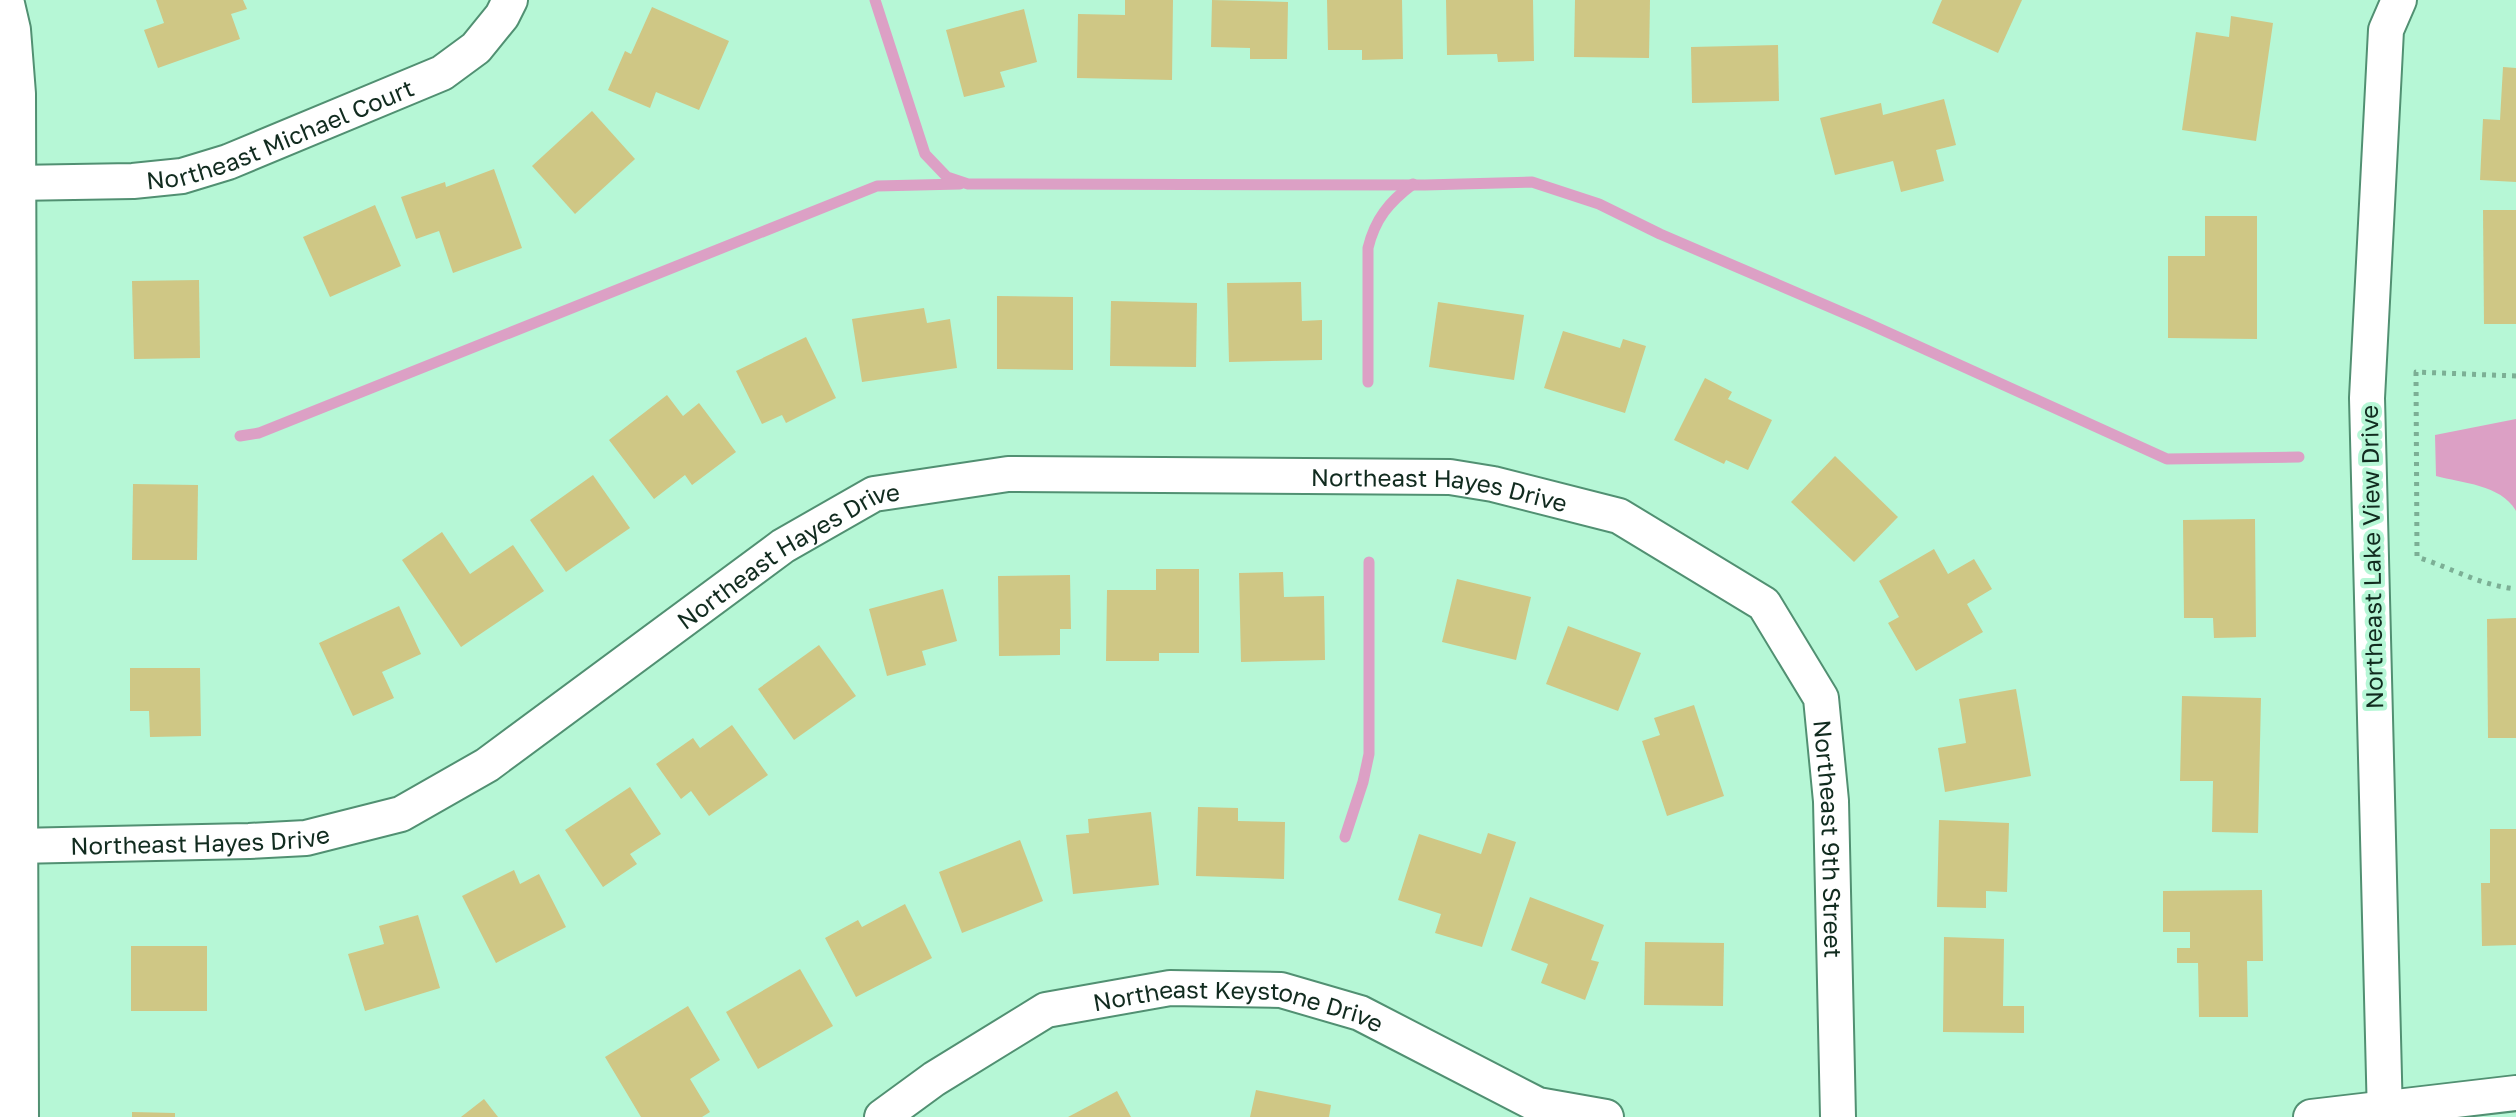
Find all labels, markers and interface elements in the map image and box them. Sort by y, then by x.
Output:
street label: Northeast Michael Court [145,72,418,194]
street label: Northeast Lake View Drive [2354,405,2388,709]
street label: Northeast Hayes Drive [1311,462,1571,517]
street label: Northeast Hayes Drive [671,476,901,634]
street label: Northeast 9th Street [1809,718,1849,958]
street label: Northeast Hayes Drive [70,818,332,859]
street label: Northeast Keystone Drive [1090,973,1389,1037]

